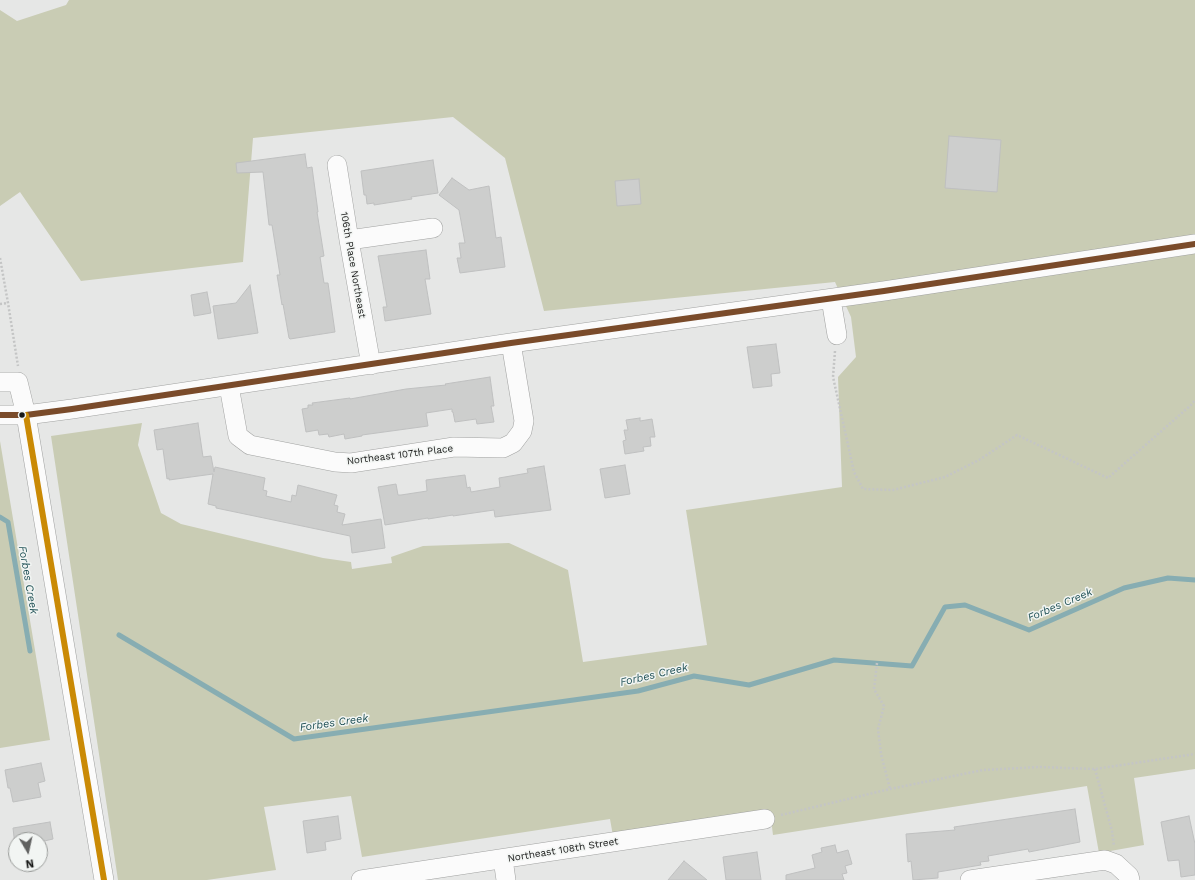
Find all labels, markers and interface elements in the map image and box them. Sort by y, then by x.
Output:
street label: 106th Place Northeast [338,211,368,319]
unlabelled marker [17,410,27,420]
street label: Northeast 107th Place [346,443,454,467]
water label: Forbes Creek [15,545,41,615]
water label: Forbes Creek [1026,585,1094,625]
water label: Forbes Creek [619,661,689,689]
water label: Forbes Creek [299,712,369,734]
north arrow [8,832,48,872]
street label: Northeast 108th Street [507,835,619,865]
text: N [25,856,35,870]

